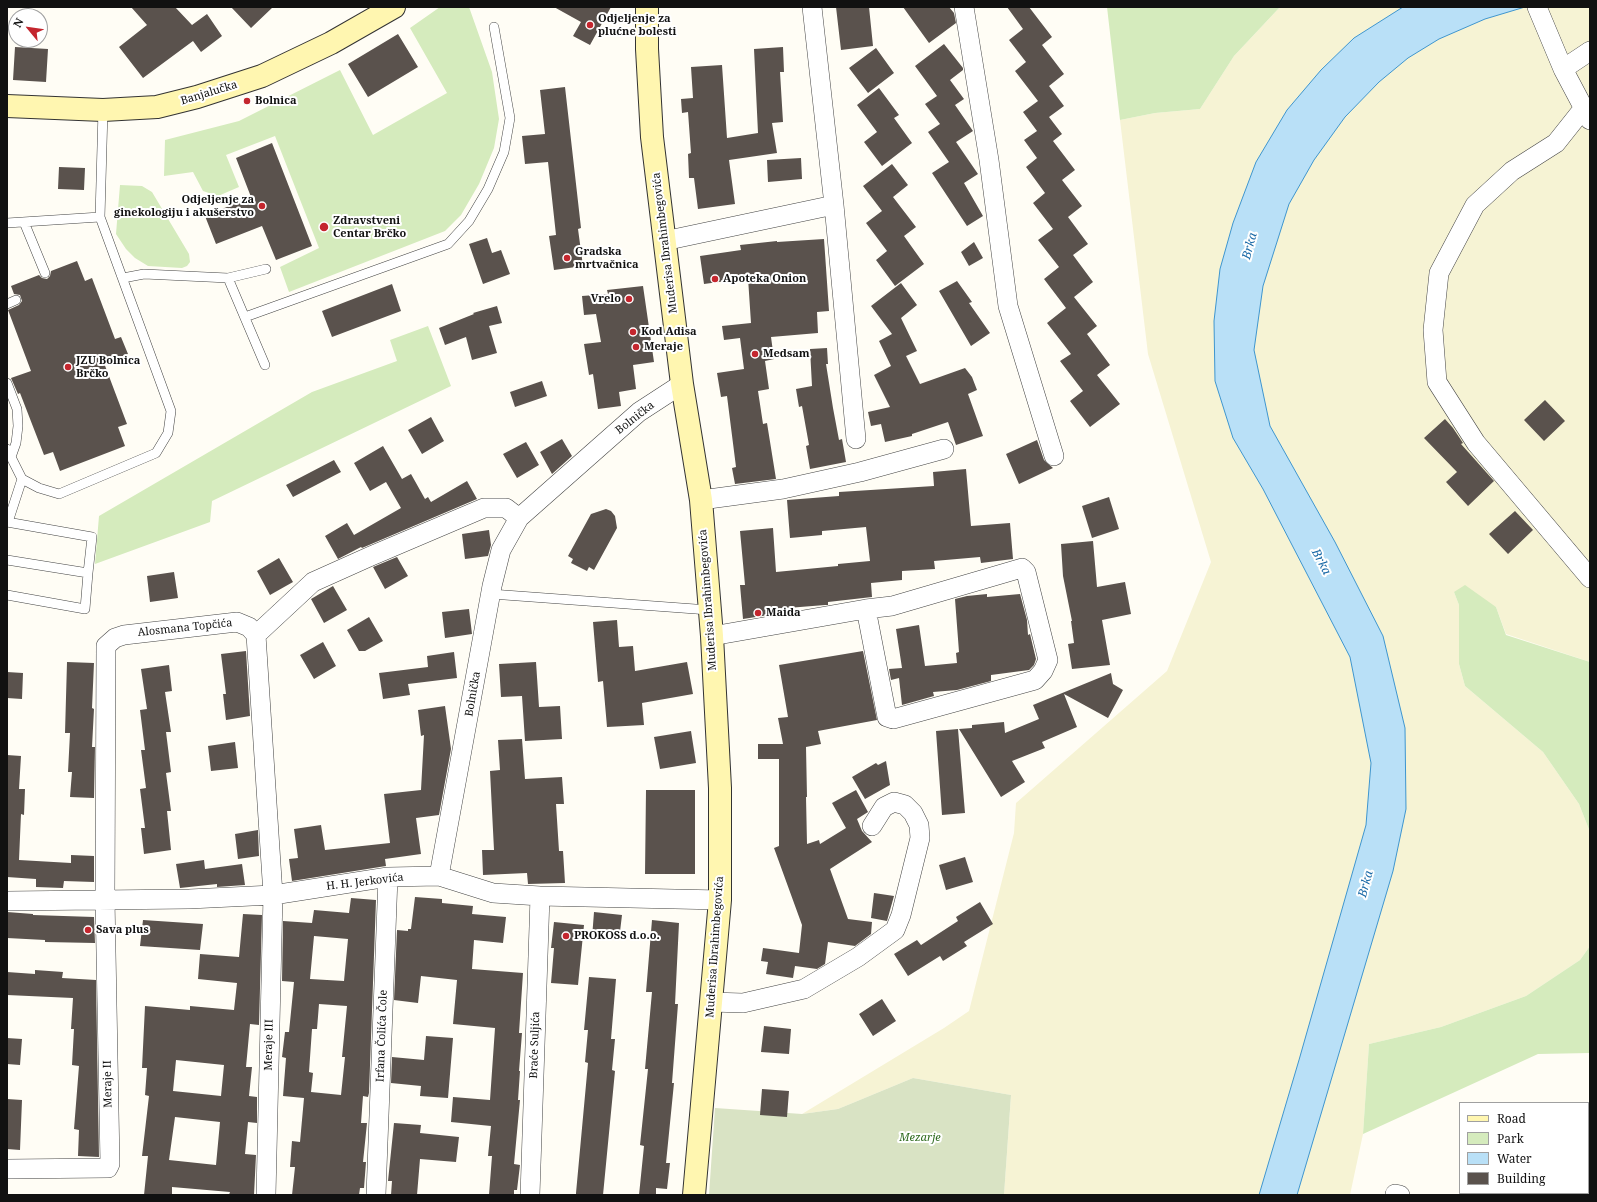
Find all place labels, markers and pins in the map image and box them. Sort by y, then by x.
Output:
place label: Odjeljenje za plućne bolesti [598,12,676,38]
marker: Odjeljenje za plućne bolesti [585,20,595,30]
place label: Bolnica [255,94,297,108]
marker: Bolnica [242,96,252,106]
place label: Odjeljenje za ginekologiju i akušerstvo [114,193,254,219]
marker: Odjeljenje za ginekologiju i akušerstvo [257,201,267,211]
place label: Zdravstveni Centar Brčko [333,214,406,240]
marker: Zdravstveni Centar Brčko [318,221,330,233]
place label: Gradska mrtvačnica [575,245,639,271]
marker: Gradska mrtvačnica [562,253,572,263]
place label: Apoteka Onion [723,272,806,286]
marker: Apoteka Onion [710,274,720,284]
place label: Vrelo [591,292,621,306]
marker: Vrelo [624,294,634,304]
place label: Kod Adisa [641,325,697,339]
marker: Kod Adisa [628,327,638,337]
place label: Meraje [644,340,683,354]
marker: Meraje [631,342,641,352]
place label: Medsam [763,347,810,361]
marker: Medsam [750,349,760,359]
place label: JZU Bolnica Brčko [76,354,140,380]
marker: JZU Bolnica Brčko [63,362,73,372]
place label: Maida [766,606,801,620]
marker: Maida [753,608,763,618]
place label: Sava plus [96,923,149,937]
marker: Sava plus [83,925,93,935]
place label: PROKOSS d.o.o. [574,929,660,943]
marker: PROKOSS d.o.o. [561,931,571,941]

